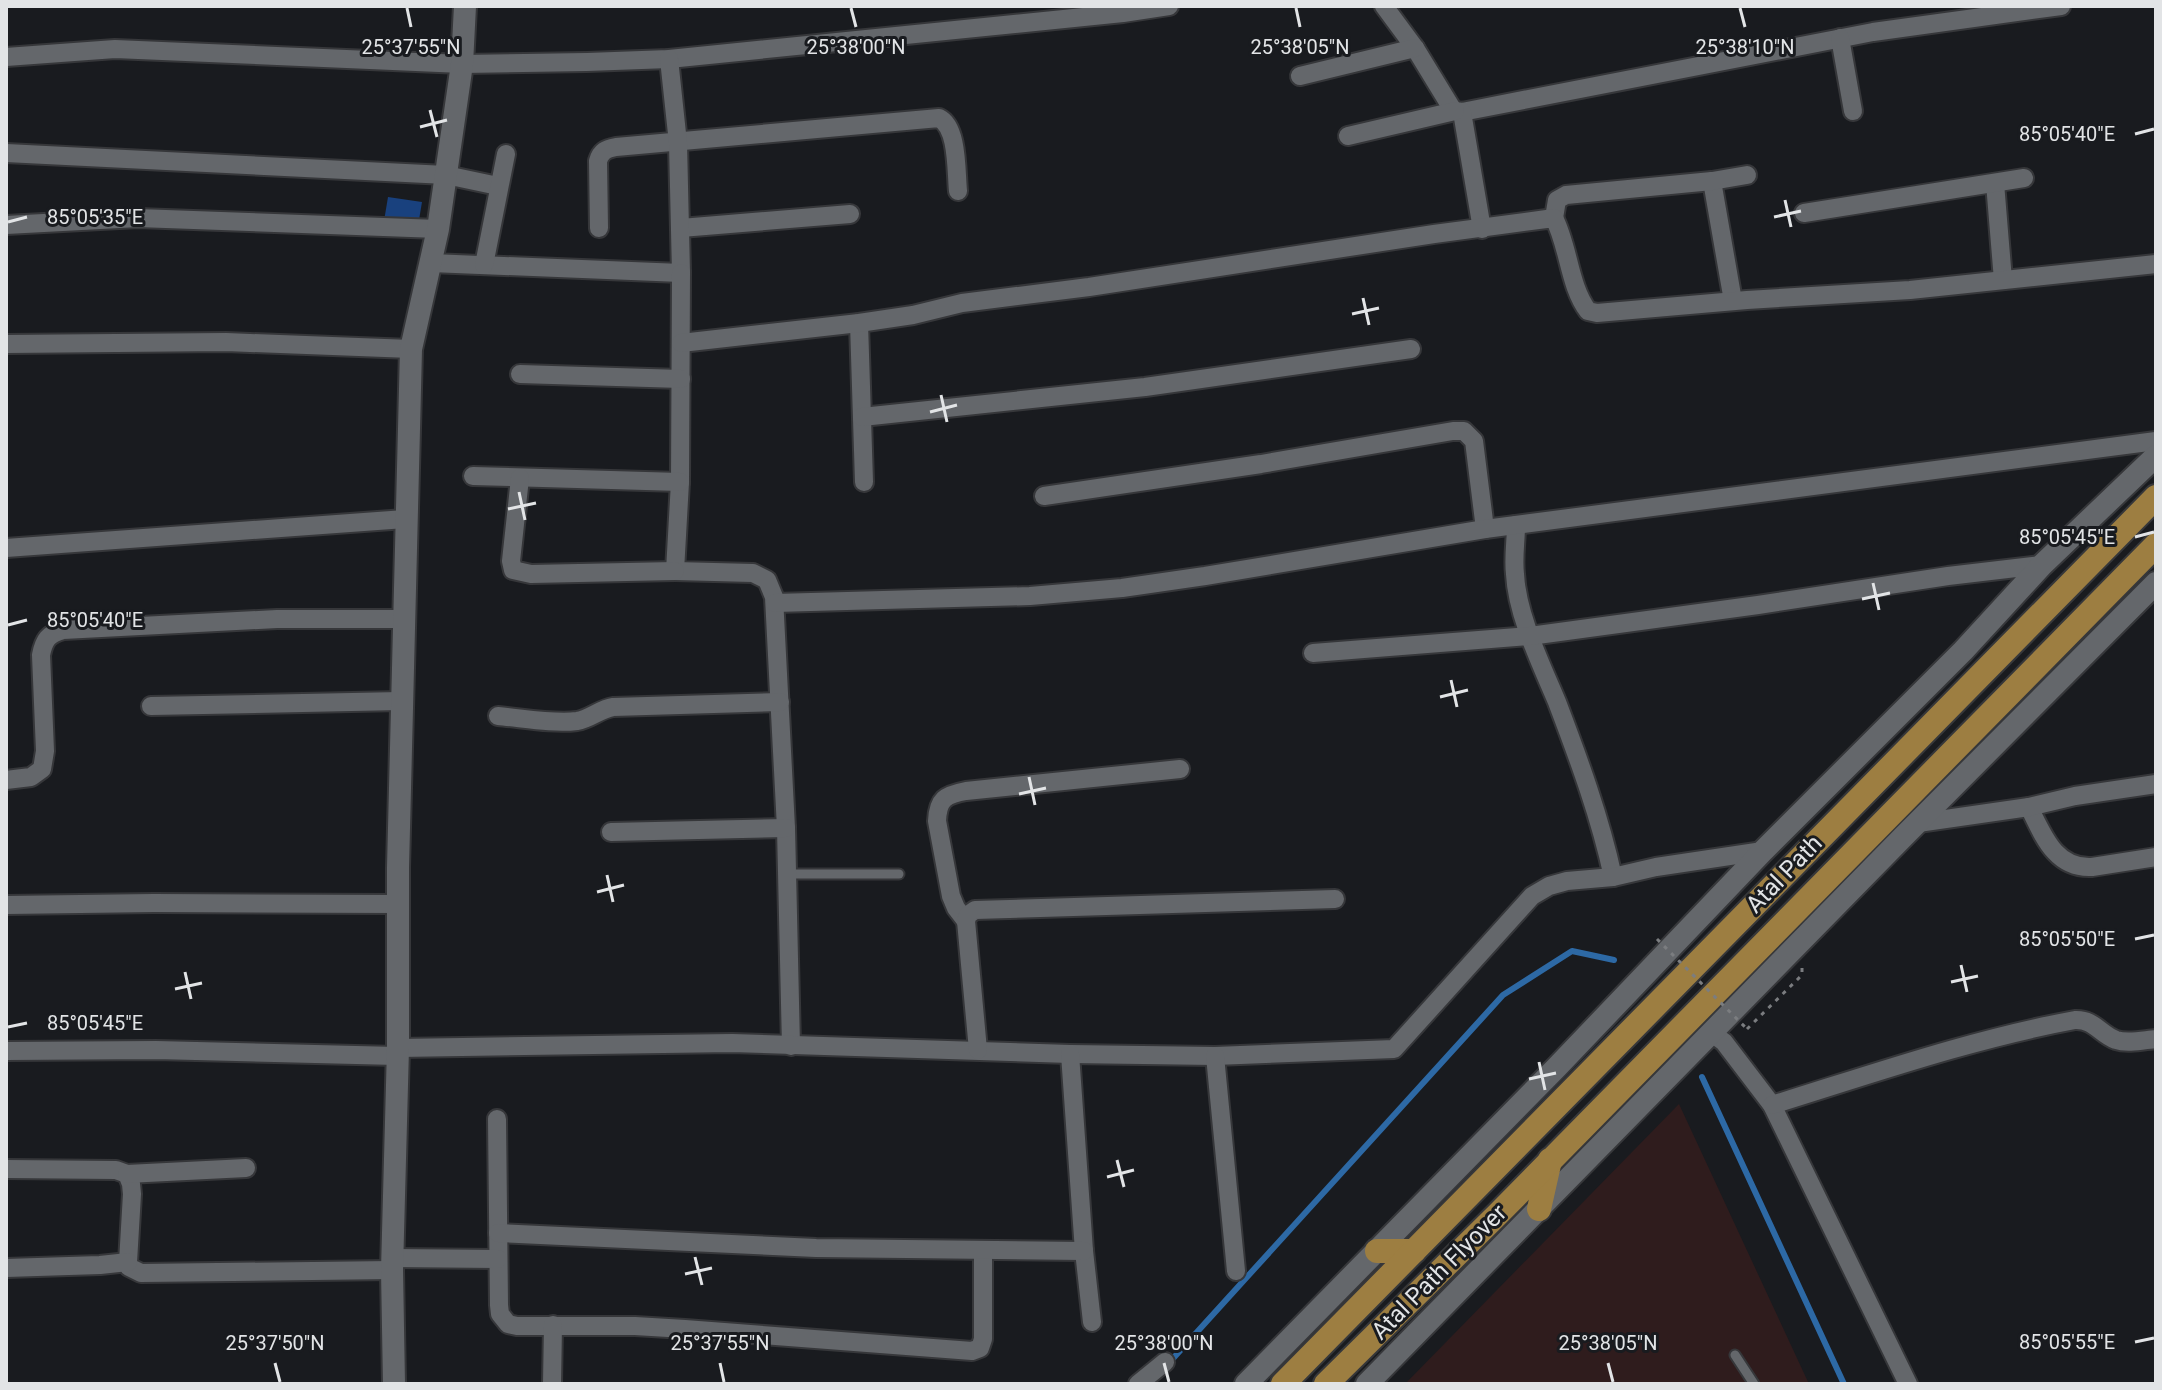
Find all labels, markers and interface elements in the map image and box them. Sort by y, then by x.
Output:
text: 25°37'55"N [361,35,461,59]
text: 25°38'00"N [806,35,906,59]
text: 25°38'05"N [1250,35,1350,59]
text: 25°38'10"N [1695,35,1795,59]
text: 85°05'40"E [2019,122,2115,146]
text: 85°05'35"E [47,205,143,229]
text: 85°05'45"E [2019,525,2115,549]
text: 85°05'40"E [47,608,143,632]
street label: Atal Path [1740,829,1828,919]
text: 85°05'50"E [2019,927,2115,951]
text: 85°05'45"E [47,1011,143,1035]
street label: Atal Path Flyover [1366,1199,1512,1345]
text: 85°05'55"E [2019,1330,2115,1354]
text: 25°37'50"N [225,1331,325,1355]
text: 25°37'55"N [670,1331,770,1355]
text: 25°38'00"N [1114,1331,1214,1355]
text: 25°38'05"N [1558,1331,1658,1355]

